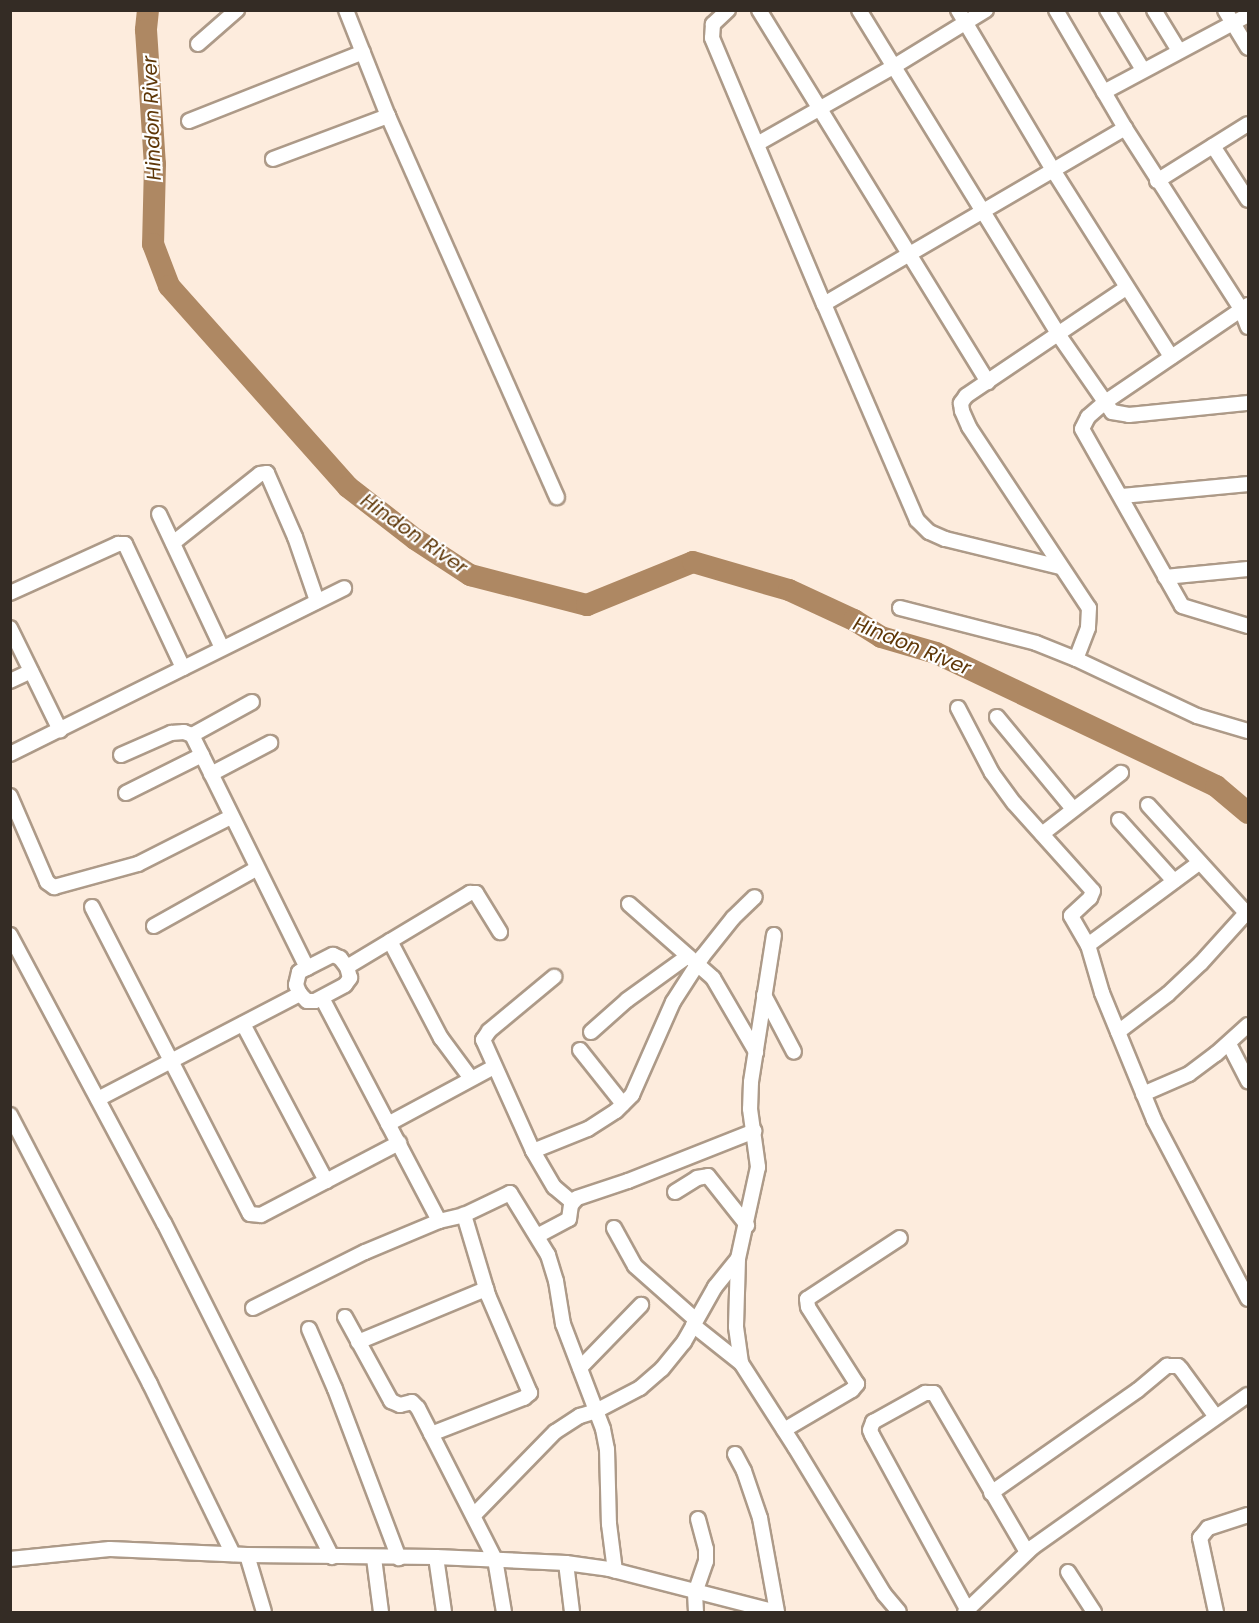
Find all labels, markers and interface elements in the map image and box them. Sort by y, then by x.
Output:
water label: Hindon River [138,55,166,181]
water label: Hindon River [356,488,472,580]
water label: Hindon River [850,612,974,680]

